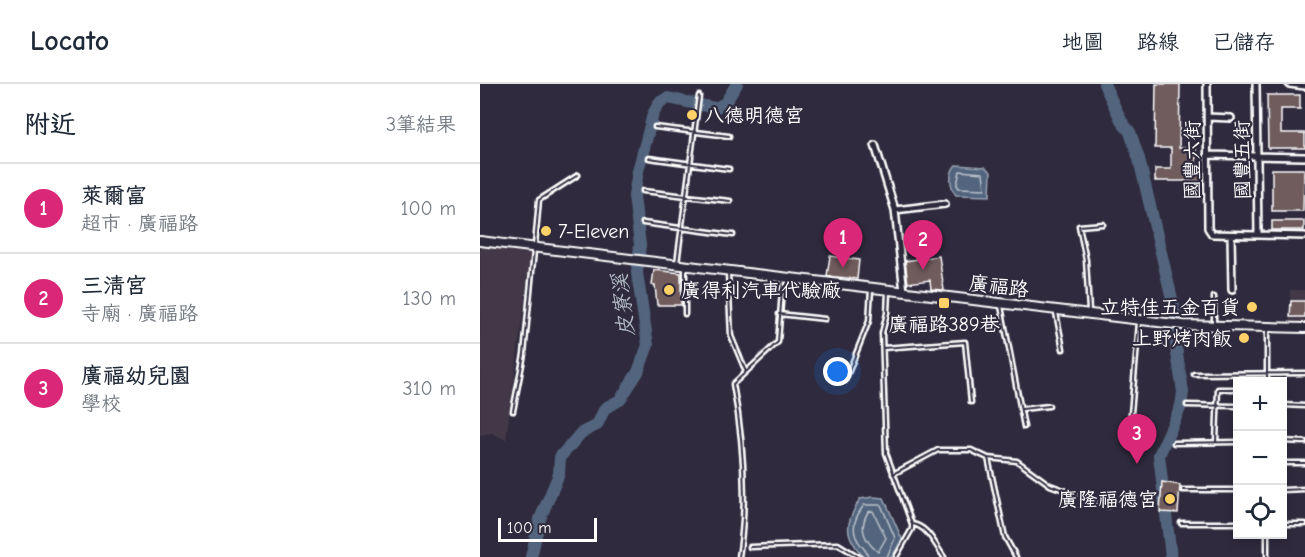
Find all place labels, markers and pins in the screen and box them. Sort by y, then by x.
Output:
place label: 八德明德宮 [704,104,804,127]
marker: 八德明德宮 [685,108,699,122]
pin: 1 [824,218,862,268]
place label: 7-Eleven [558,220,629,243]
pin: 2 [904,220,942,270]
marker: 7-Eleven [539,224,553,238]
place label: 廣得利汽車代驗廠 [681,279,841,302]
marker: 廣得利汽車代驗廠 [662,283,676,297]
marker: 廣福路389巷 [937,296,951,310]
place label: 立特佳五金百貨 [1100,296,1240,319]
marker: 立特佳五金百貨 [1245,300,1259,314]
place label: 廣福路389巷 [888,313,1001,336]
place label: 上野烤肉飯 [1132,327,1232,350]
marker: 上野烤肉飯 [1237,331,1251,345]
pin: 3 [1118,414,1156,464]
place label: 廣隆福德宮 [1058,488,1158,511]
marker: 廣隆福德宮 [1163,492,1177,506]

